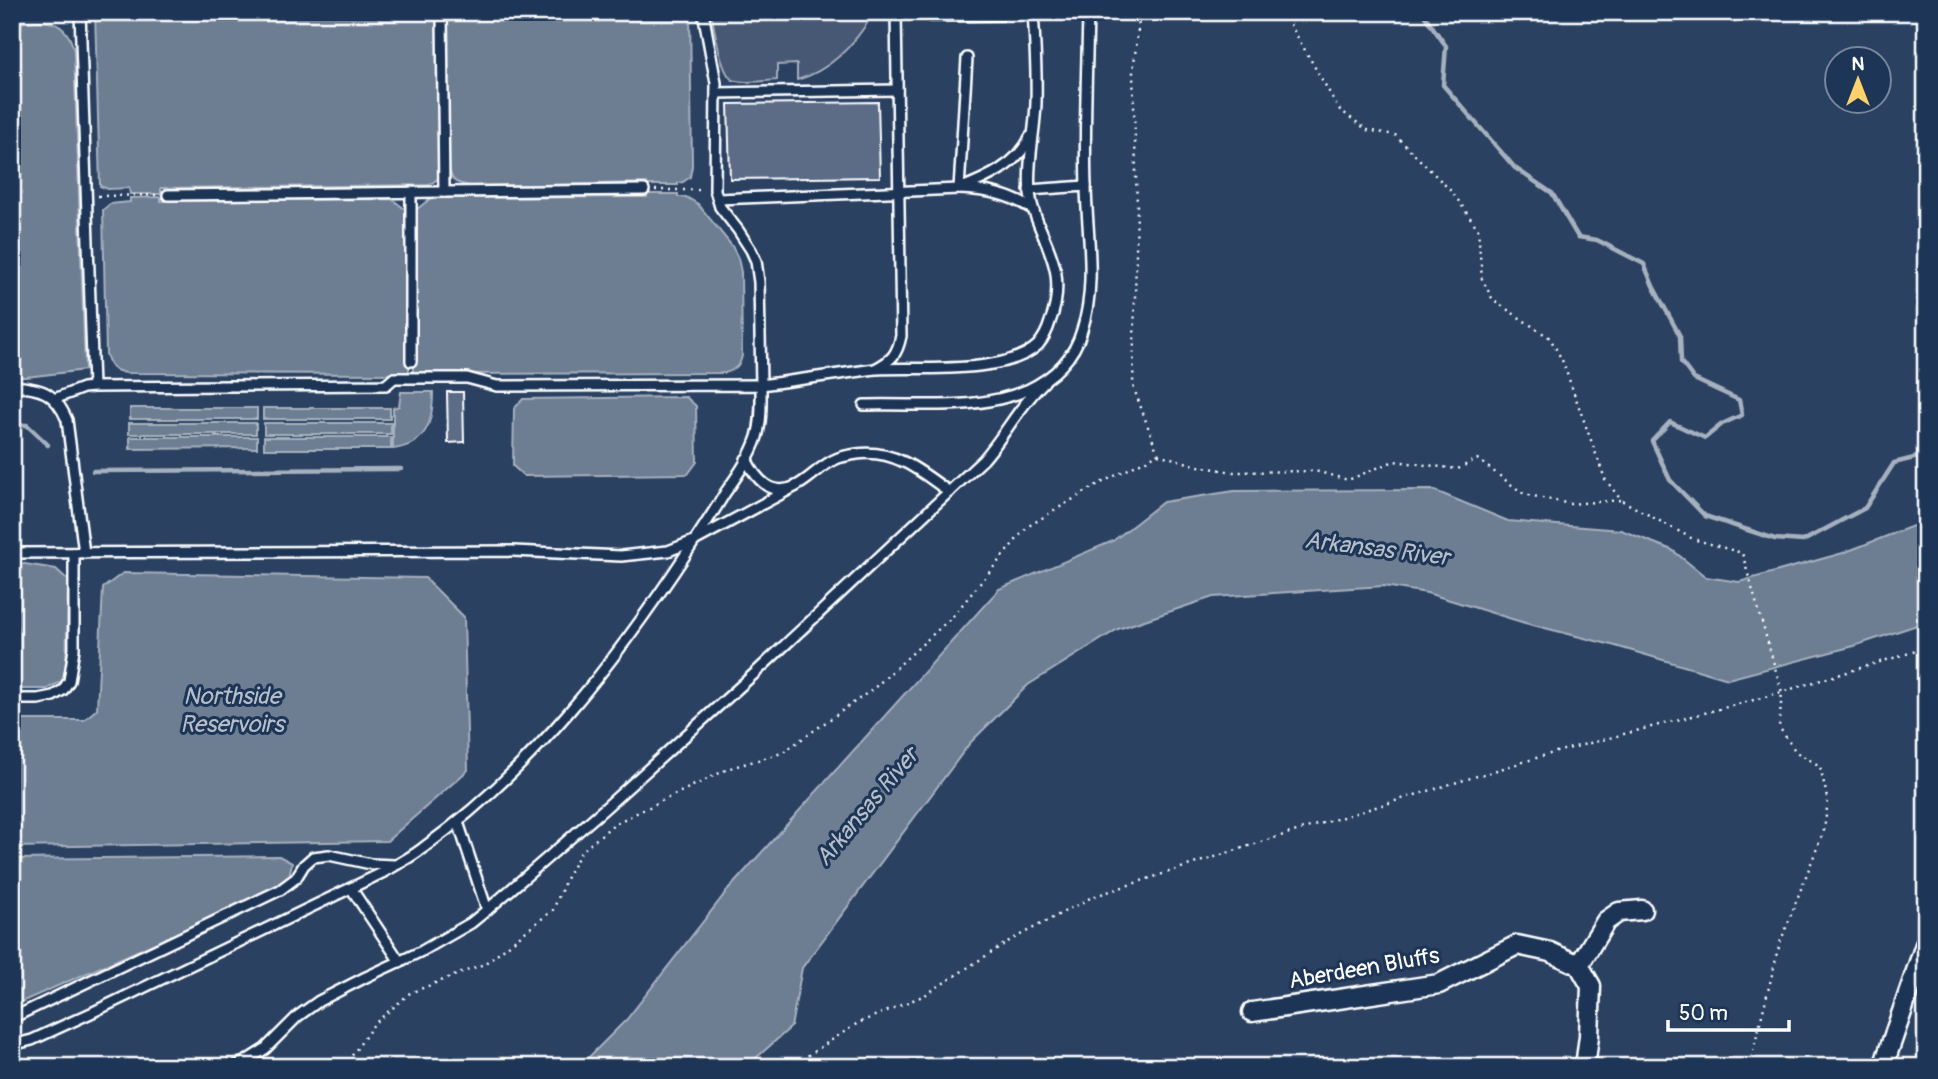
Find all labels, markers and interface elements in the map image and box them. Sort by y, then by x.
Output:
north arrow [1822,46,1892,116]
text: N [1852,52,1865,76]
water label: Arkansas River [1303,526,1454,573]
water label: Northside Reservoirs [180,682,286,739]
water label: Arkansas River [809,739,927,872]
street label: Aberdeen Bluffs [1286,940,1442,996]
scale bar [1668,988,1789,1032]
text: 50 m [1679,1000,1728,1027]

